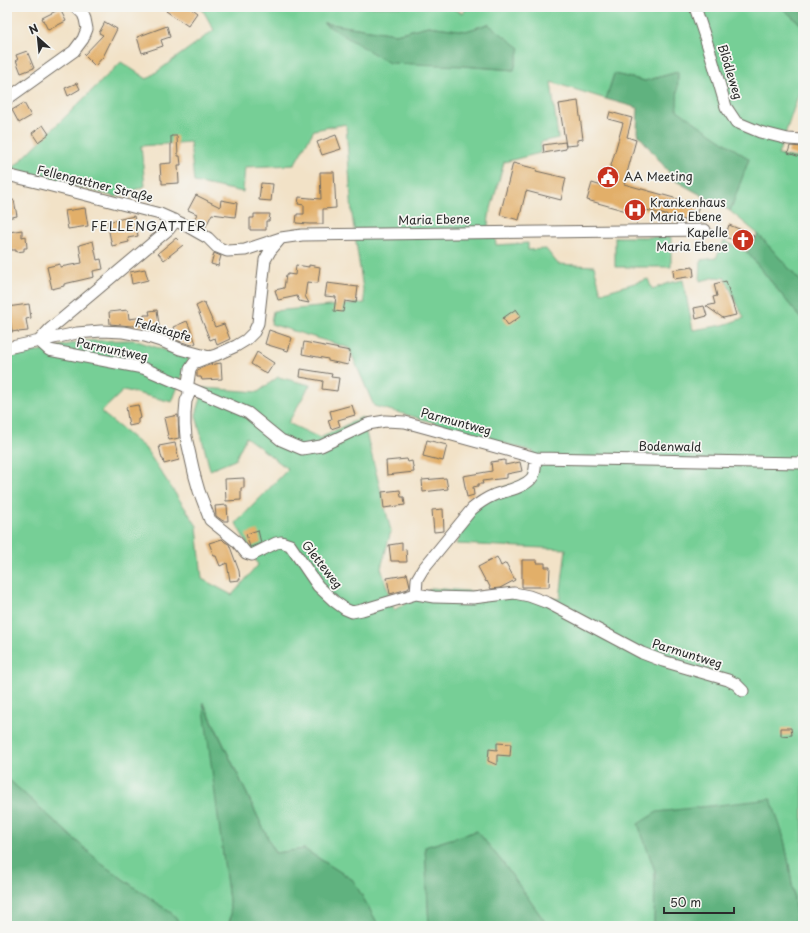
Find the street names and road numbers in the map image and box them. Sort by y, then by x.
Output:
street label: Blödleweg [714,42,748,102]
street label: Fellengattner Straße [35,160,155,206]
street label: Maria Ebene [398,209,470,229]
street label: Feldstapfe [133,312,194,346]
street label: Parmuntweg [75,333,150,365]
street label: Parmuntweg [419,403,494,439]
street label: Bodenwald [638,436,702,456]
street label: Gletteweg [298,536,347,592]
street label: Parmuntweg [650,634,725,672]

